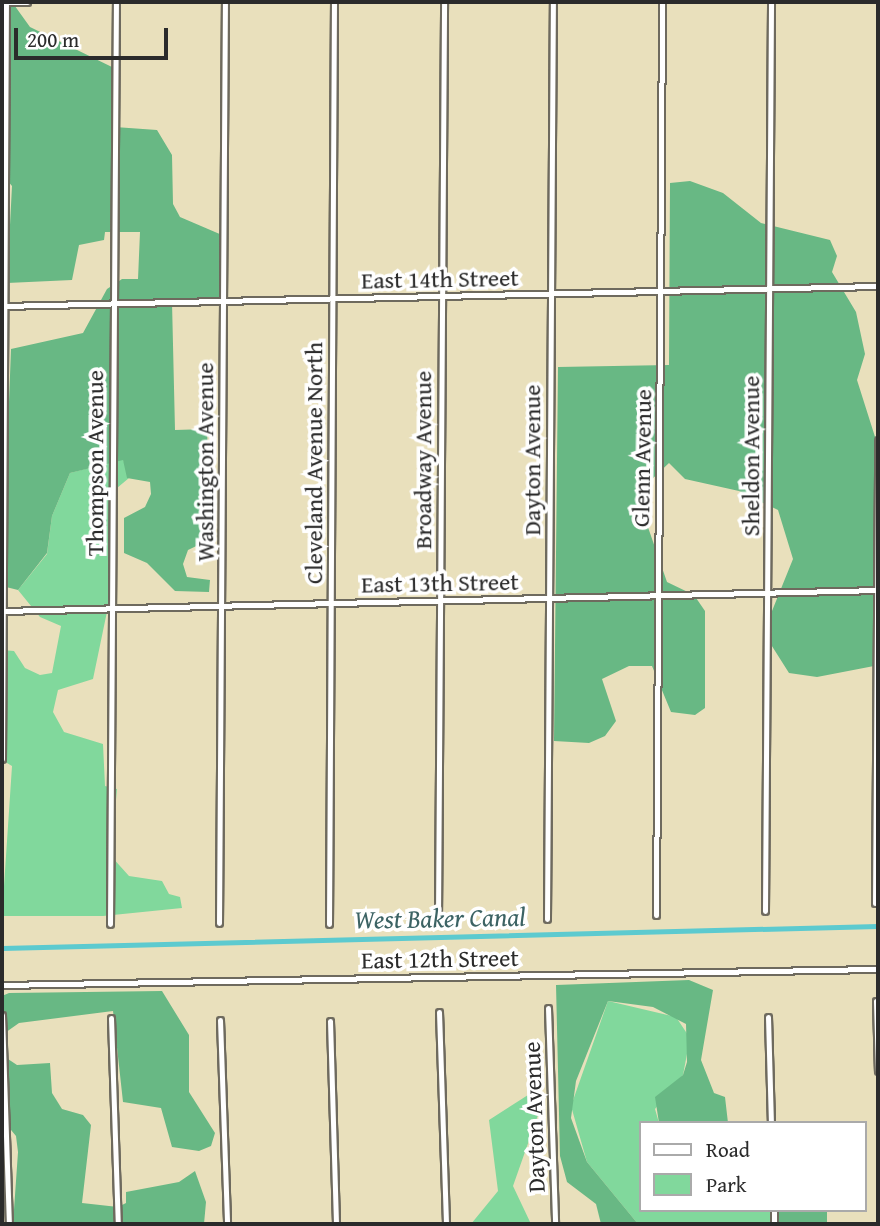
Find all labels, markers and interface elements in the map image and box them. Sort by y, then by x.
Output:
scale bar [18,14,172,58]
text: 200 m [27,24,79,55]
street label: East 14th Street [361,263,519,295]
street label: Cleveland Avenue North [300,342,328,584]
street label: Washington Avenue [191,362,219,562]
street label: Thompson Avenue [81,370,109,556]
street label: Broadway Avenue [409,371,437,549]
street label: Sheldon Avenue [737,376,765,536]
street label: Dayton Avenue [518,384,546,536]
street label: Glenn Avenue [626,389,658,527]
street label: East 13th Street [361,567,519,599]
water label: West Baker Canal [354,901,526,935]
street label: East 12th Street [361,943,519,975]
street label: Dayton Avenue [517,1041,551,1193]
legend [638,1121,866,1212]
text: Road [706,1134,750,1165]
text: Park [706,1169,747,1200]

